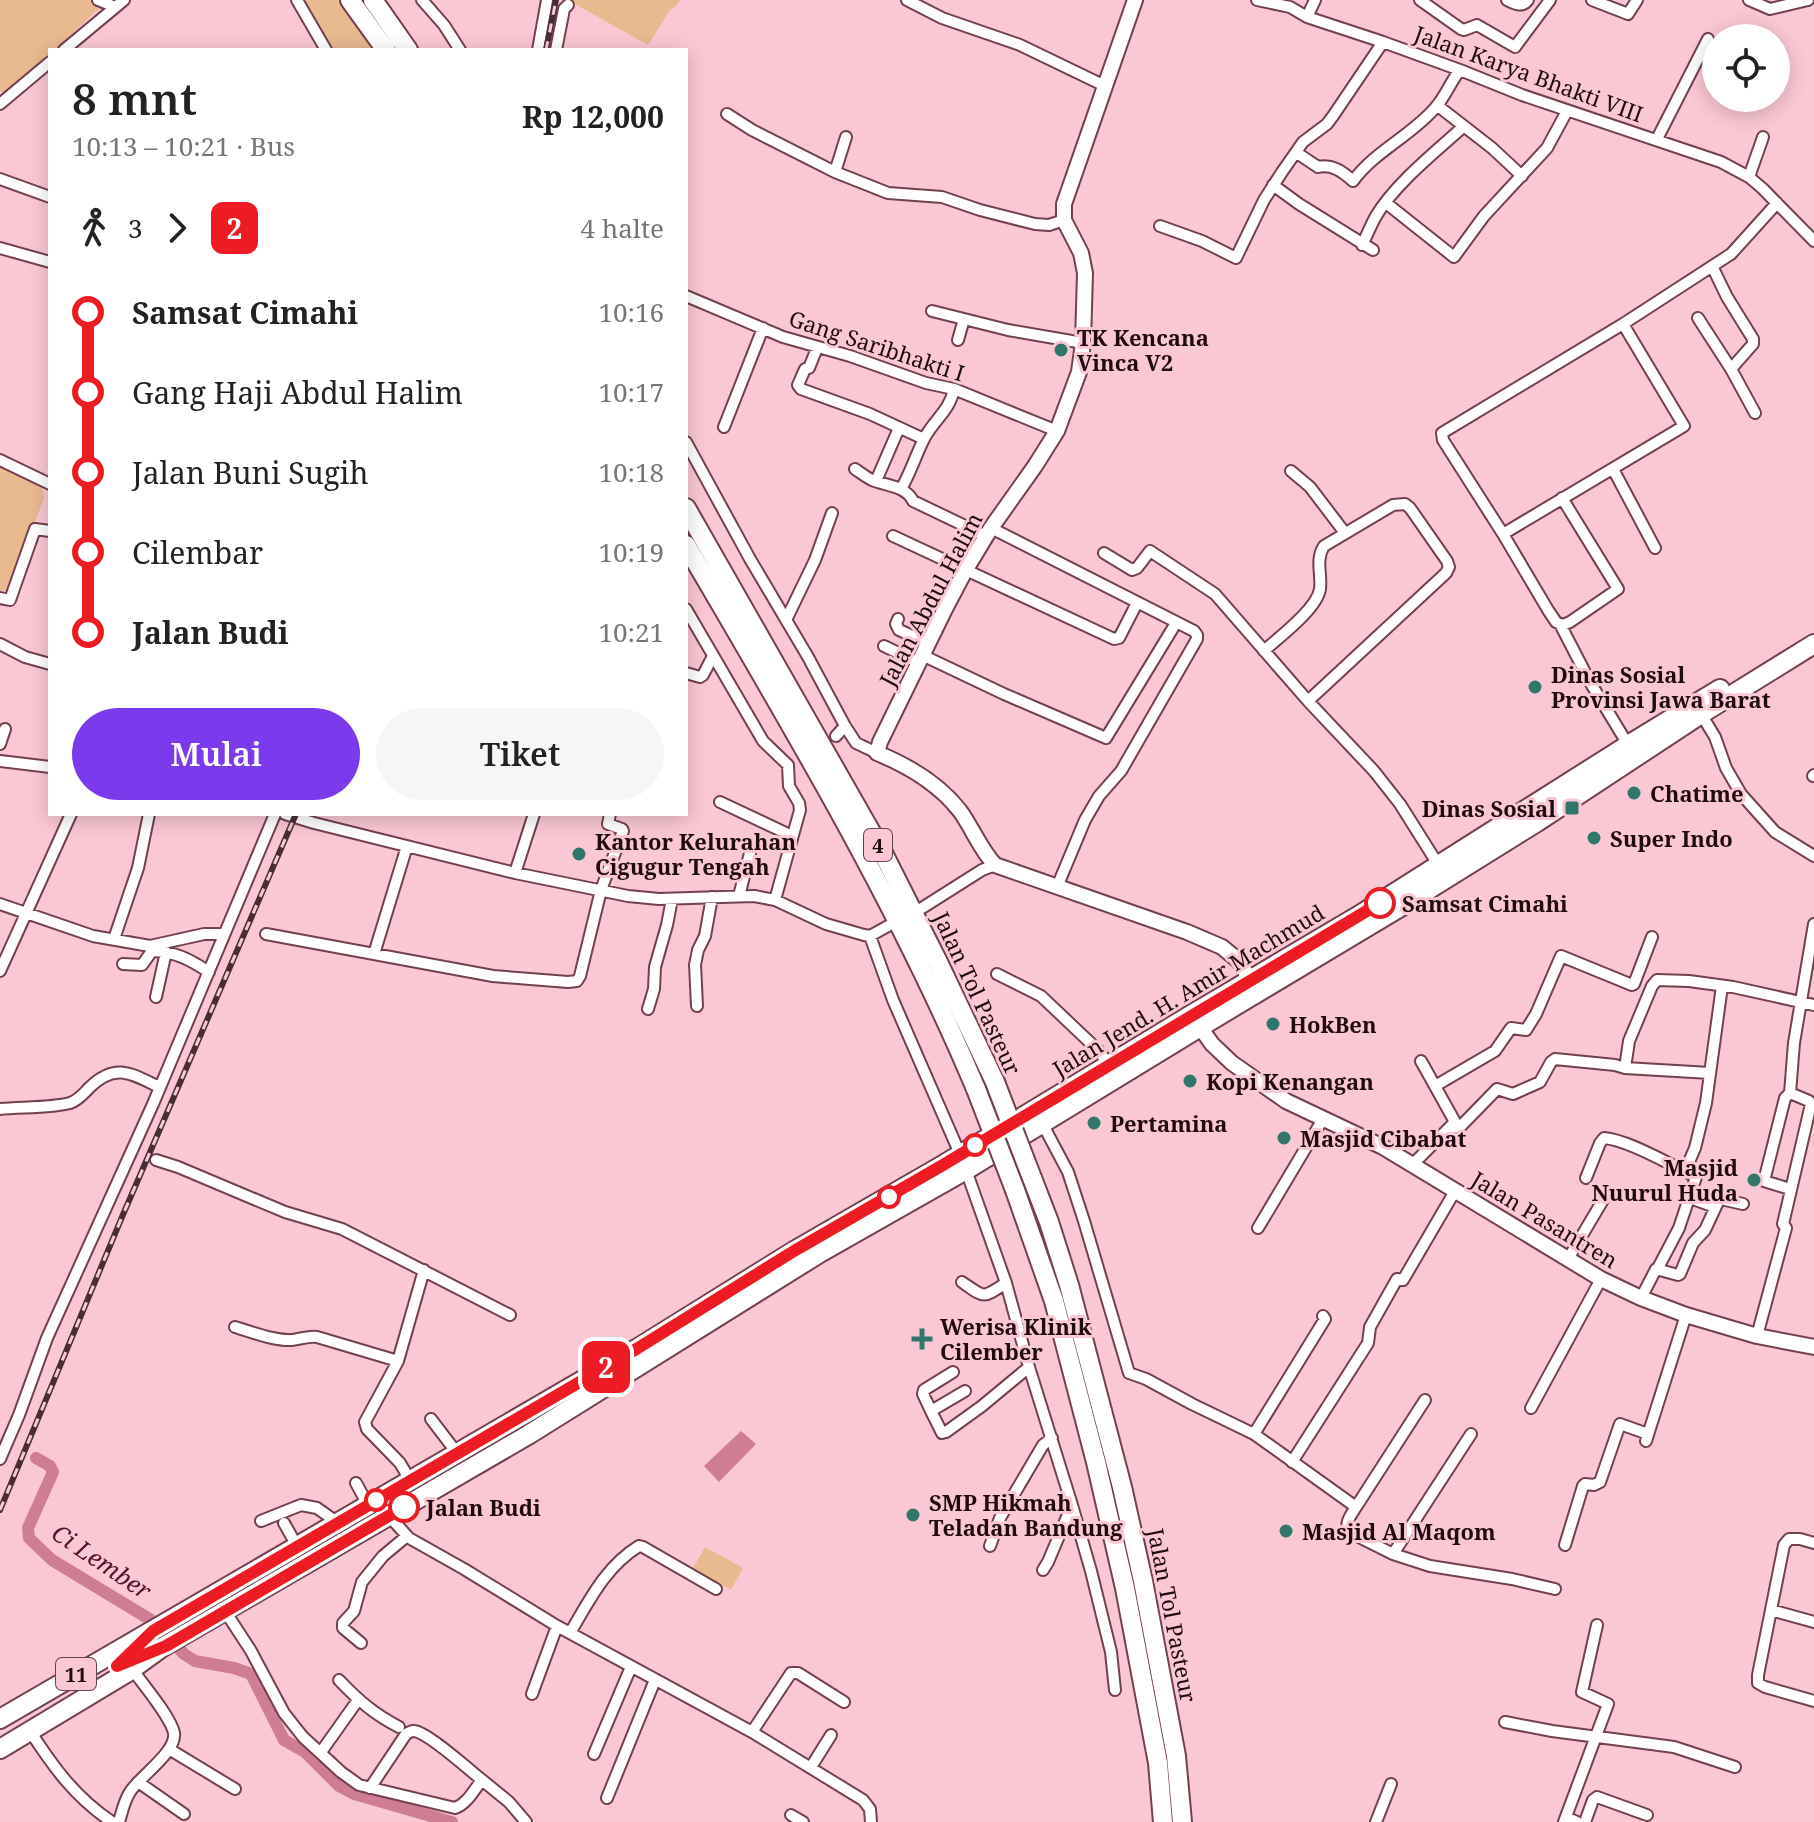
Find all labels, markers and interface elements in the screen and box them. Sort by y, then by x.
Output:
street label: Jalan Karya Bhakti VIII [1410,17,1647,128]
map controls [1702,24,1790,112]
button: locate [1702,24,1790,112]
text: 8 mnt [72,68,197,128]
text: Rp 12,000 [522,96,664,137]
text: 10:13 – 10:21 · Bus [72,128,295,164]
icon: walk [72,206,116,250]
icon: forward [155,206,199,250]
text: 2 [227,209,242,247]
text: 3 [128,210,143,246]
text: 4 halte [580,210,664,246]
text: Samsat Cimahi [132,292,358,333]
text: 10:16 [598,294,664,330]
street label: Gang Saribhakti I [785,302,969,388]
place label: TK Kencana Vinca V2 [1077,322,1209,377]
marker: TK Kencana Vinca V2 [1052,341,1070,359]
text: Gang Haji Abdul Halim [132,372,463,413]
text: 10:17 [598,374,664,410]
text: Jalan Buni Sugih [132,452,369,493]
text: 10:18 [598,454,664,490]
street label: Jalan Abdul Halim [871,507,989,692]
text: Cilembar [132,532,263,573]
text: 10:19 [598,534,664,570]
text: Jalan Budi [132,612,288,653]
text: 10:21 [598,614,664,650]
place label: Dinas Sosial Provinsi Jawa Barat [1551,659,1771,714]
marker: Dinas Sosial Provinsi Jawa Barat [1526,678,1544,696]
button: Mulai [72,708,360,800]
button: Tiket [376,708,664,800]
place label: Chatime [1650,778,1744,808]
marker: Chatime [1625,784,1643,802]
place label: Dinas Sosial [1422,793,1556,823]
marker: Dinas Sosial [1563,799,1581,817]
place label: Super Indo [1610,823,1733,853]
place label: Kantor Kelurahan Cigugur Tengah [595,826,797,881]
road number: 4 [864,829,892,861]
marker: Super Indo [1585,829,1603,847]
marker: Kantor Kelurahan Cigugur Tengah [570,845,588,863]
marker: Samsat Cimahi [1365,888,1395,918]
place label: Samsat Cimahi [1402,888,1568,918]
street label: Jalan Jend. H. Amir Machmud [1046,897,1330,1084]
street label: Jalan Tol Pasteur [927,906,1029,1080]
place label: HokBen [1289,1009,1377,1039]
marker: HokBen [1264,1015,1282,1033]
place label: Kopi Kenangan [1206,1066,1374,1096]
marker: Kopi Kenangan [1181,1072,1199,1090]
place label: Pertamina [1110,1108,1228,1138]
marker: Pertamina [1085,1114,1103,1132]
place label: Masjid Cibabat [1300,1123,1466,1153]
marker: Masjid Cibabat [1275,1129,1293,1147]
unlabelled marker [964,1134,986,1156]
place label: Masjid Nuurul Huda [1592,1152,1738,1207]
street label: Jalan Pasantren [1465,1163,1624,1275]
marker: Masjid Nuurul Huda [1745,1171,1763,1189]
unlabelled marker [878,1186,900,1208]
place label: Werisa Klinik Cilember [940,1311,1092,1366]
marker: Werisa Klinik Cilember [911,1328,933,1350]
line badge: 2 [580,1341,632,1393]
text: 2 [598,1348,614,1386]
place label: SMP Hikmah Teladan Bandung [929,1487,1123,1542]
unlabelled marker [365,1489,387,1511]
marker: Jalan Budi [389,1492,419,1522]
place label: Jalan Budi [425,1492,541,1522]
marker: SMP Hikmah Teladan Bandung [904,1506,922,1524]
water label: Ci Lember [46,1516,159,1607]
place label: Masjid Al Maqom [1302,1516,1496,1546]
marker: Masjid Al Maqom [1277,1522,1295,1540]
street label: Jalan Tol Pasteur [1141,1525,1205,1705]
road number: 11 [56,1658,96,1690]

